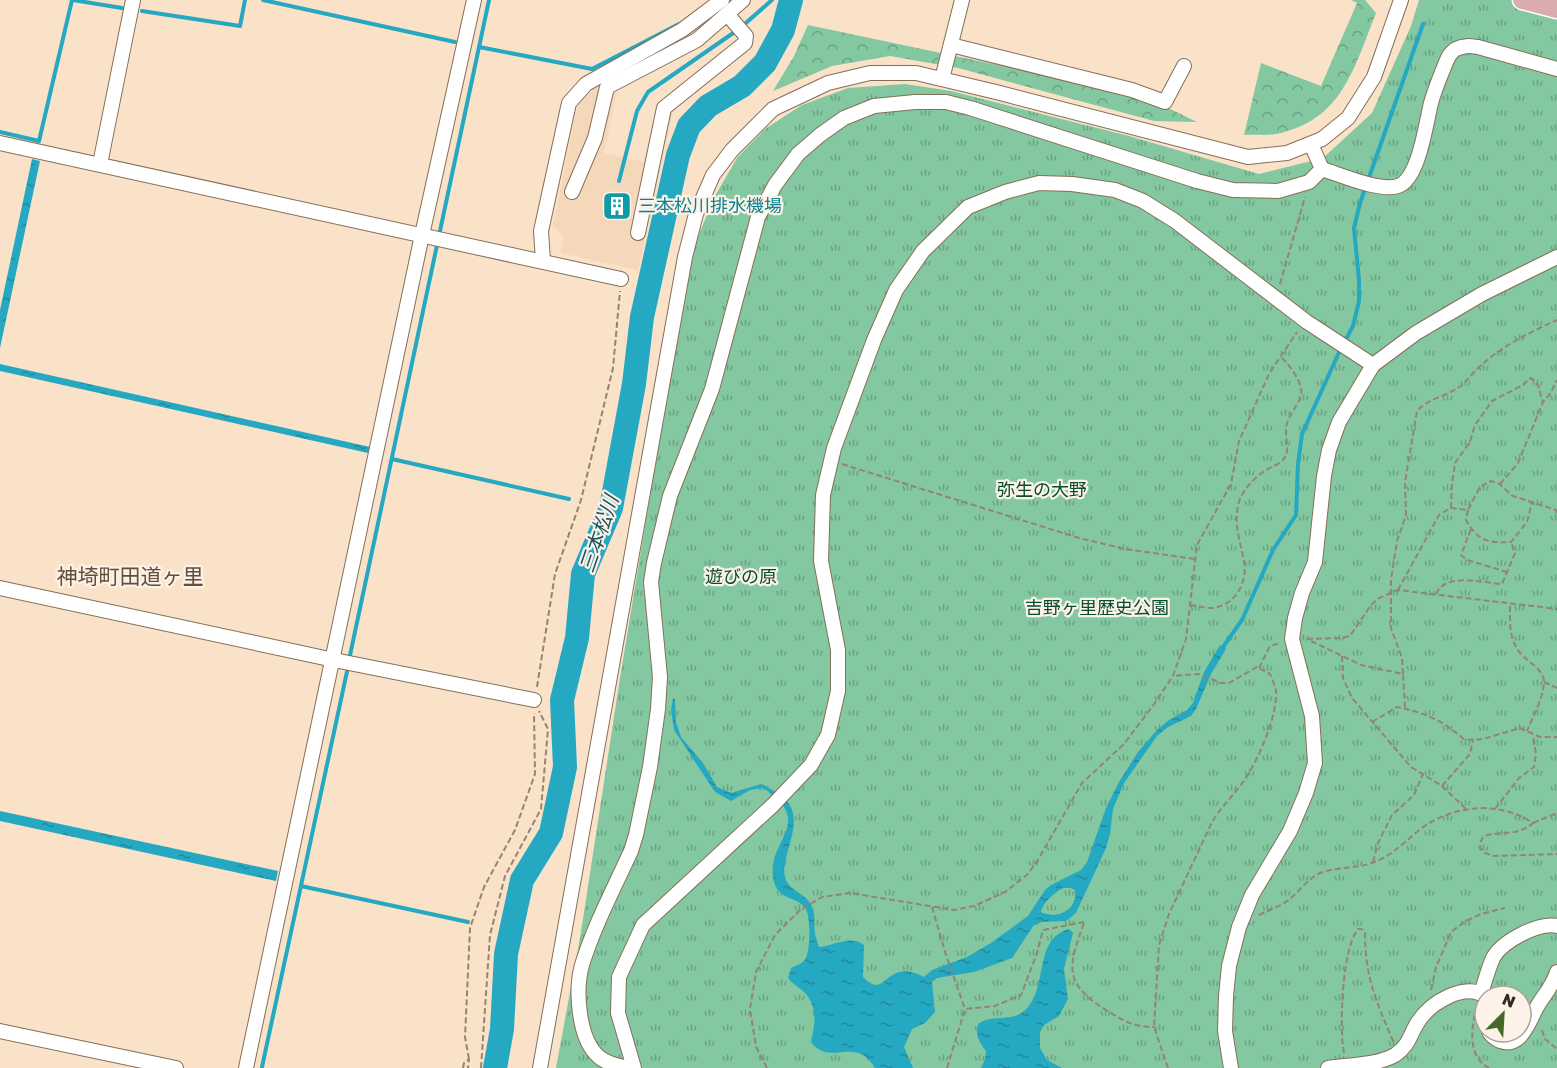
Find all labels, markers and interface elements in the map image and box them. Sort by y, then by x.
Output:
building icon: 三本松川排水機場 [601,190,633,222]
place label: 三本松川排水機場 [638,194,782,216]
park label: 弥生の大野 [997,478,1087,500]
water label: 三本松川 [574,490,623,575]
district label: 神埼町田道ヶ里 [57,563,204,589]
park label: 遊びの原 [705,565,777,587]
park label: 吉野ヶ里歴史公園 [1025,596,1169,618]
north arrow [1473,984,1533,1044]
text: N [1499,989,1519,1012]

